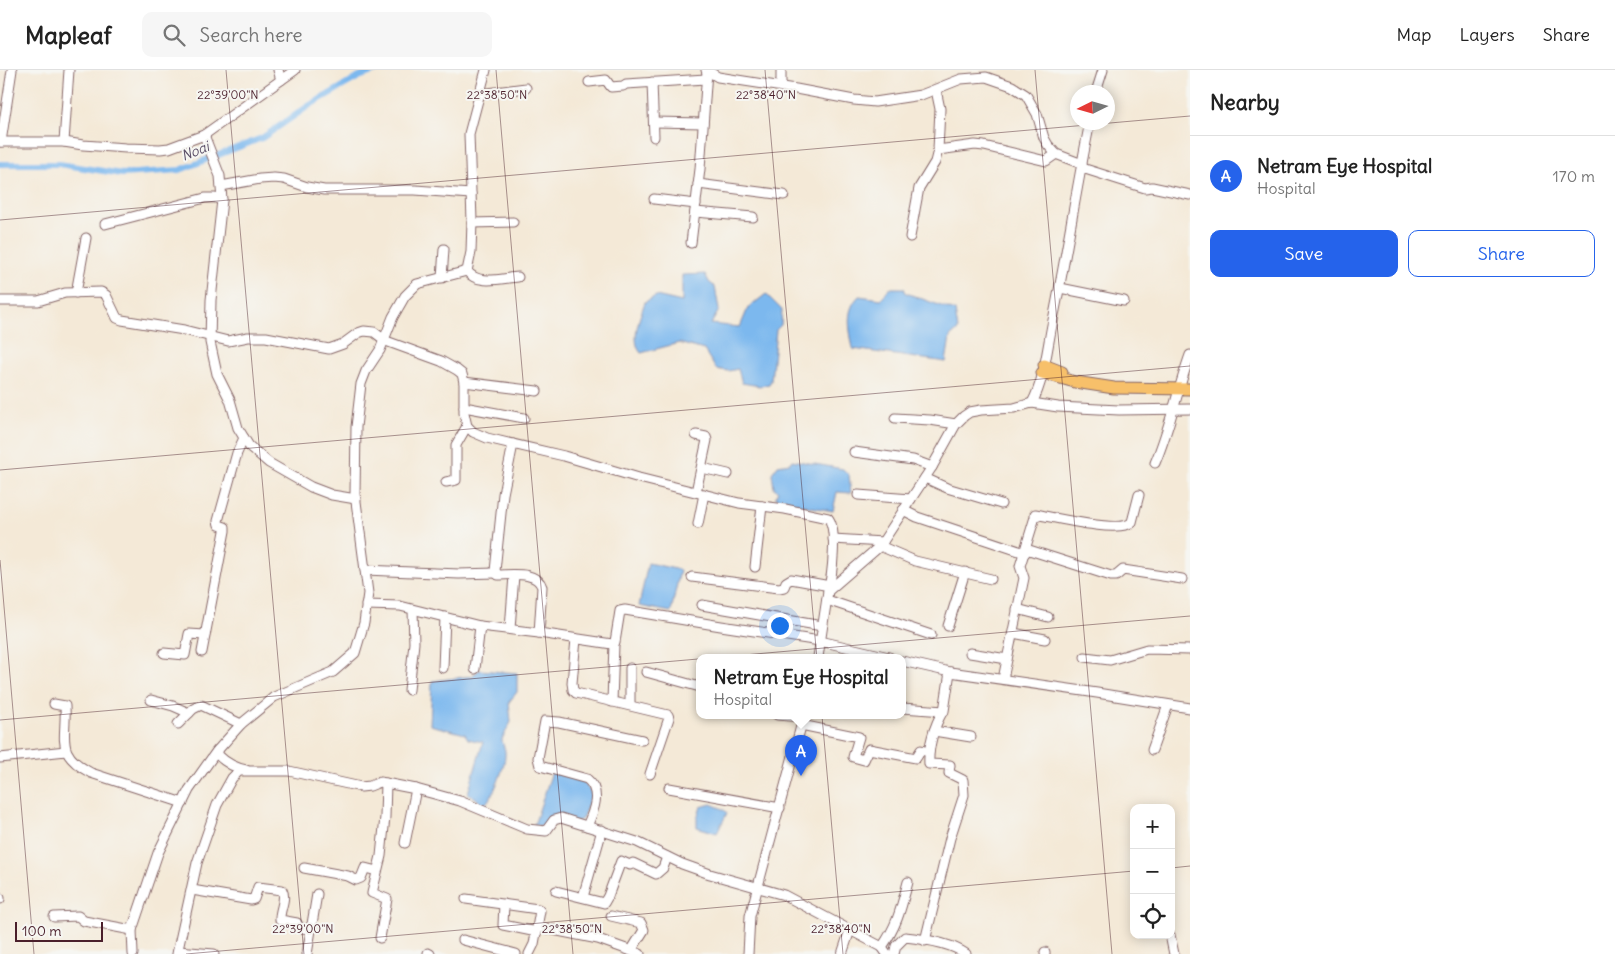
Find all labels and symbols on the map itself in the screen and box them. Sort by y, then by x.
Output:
north arrow [1070,85,1115,130]
text: 22°39'00"N [197,87,259,102]
text: 22°38'50"N [467,87,527,102]
text: 22°38'40"N [736,87,796,102]
water label: Noai [178,137,213,165]
your location [767,613,793,639]
pin: A [785,735,817,776]
scale bar [15,919,102,942]
text: 22°39'00"N [272,921,334,936]
text: 22°38'50"N [542,921,602,936]
text: 22°38'40"N [811,921,871,936]

